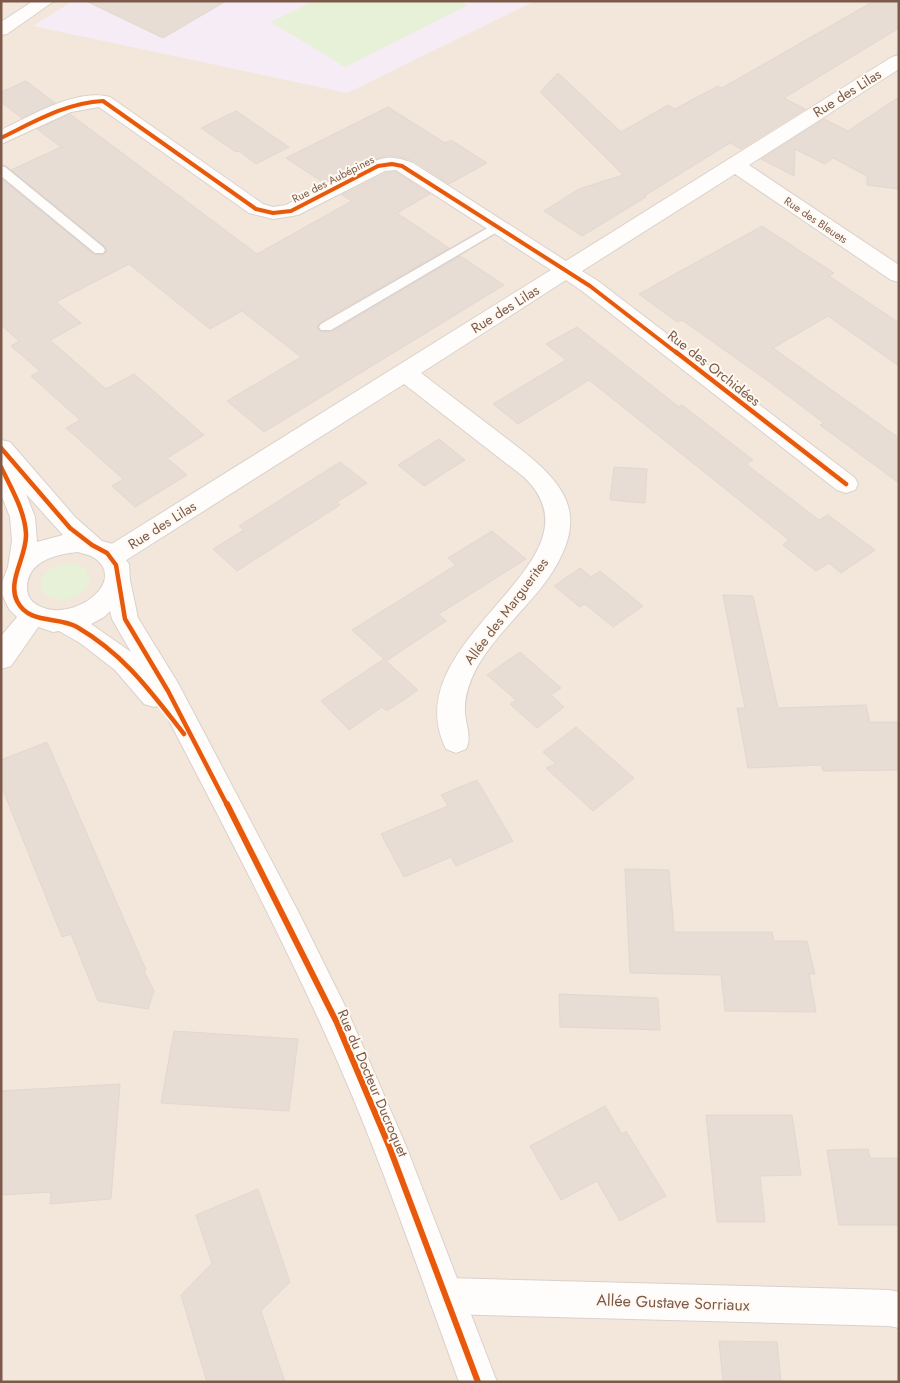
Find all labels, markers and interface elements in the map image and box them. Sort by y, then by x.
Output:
street label: Rue des Lilas [809,64,885,122]
street label: Rue des Aubépines [289,151,377,207]
street label: Rue des Bleuets [781,193,851,247]
street label: Rue des Lilas [467,280,543,338]
street label: Rue des Orchidées [663,325,765,411]
street label: Rue des Lilas [124,496,200,554]
street label: Allée des Marguerites [459,553,553,669]
street label: Rue du Docteur Ducroquet [333,1006,413,1160]
street label: Allée Gustave Sorriaux [596,1288,750,1317]

